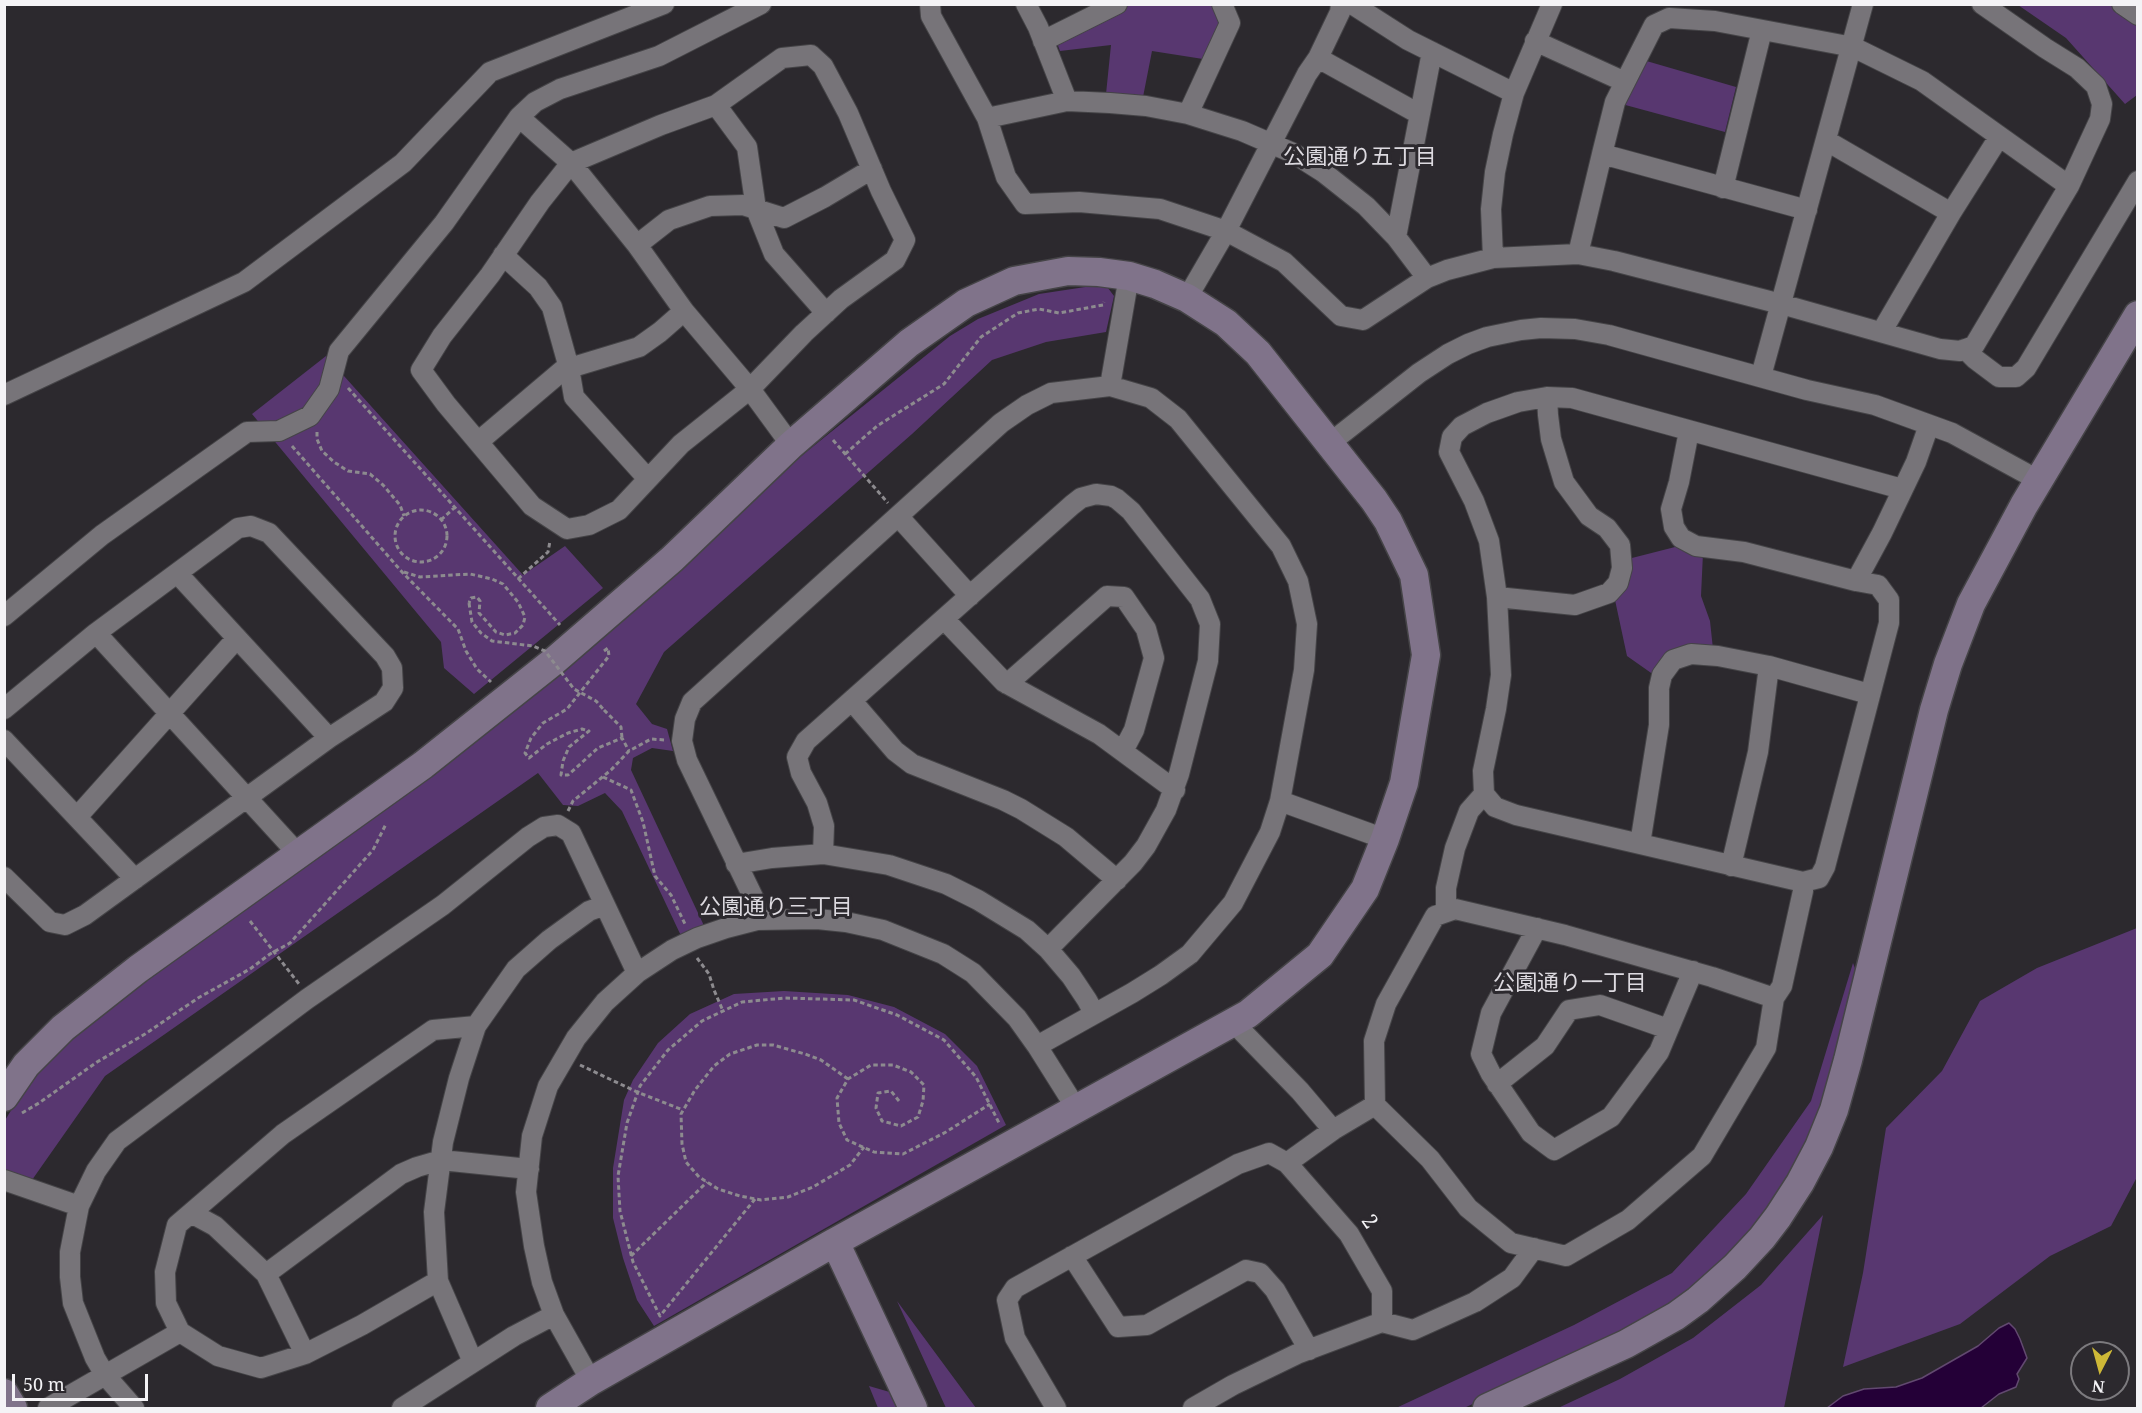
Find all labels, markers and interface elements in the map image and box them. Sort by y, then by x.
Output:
district label: 公園通り五丁目 [1283,145,1437,171]
district label: 公園通り三丁目 [699,895,853,921]
district label: 公園通り一丁目 [1493,971,1647,997]
street label: 2 [1355,1210,1383,1234]
north arrow [2070,1341,2130,1401]
scale bar [15,1362,152,1400]
text: 50 m [23,1372,65,1396]
text: N [2091,1375,2106,1399]

